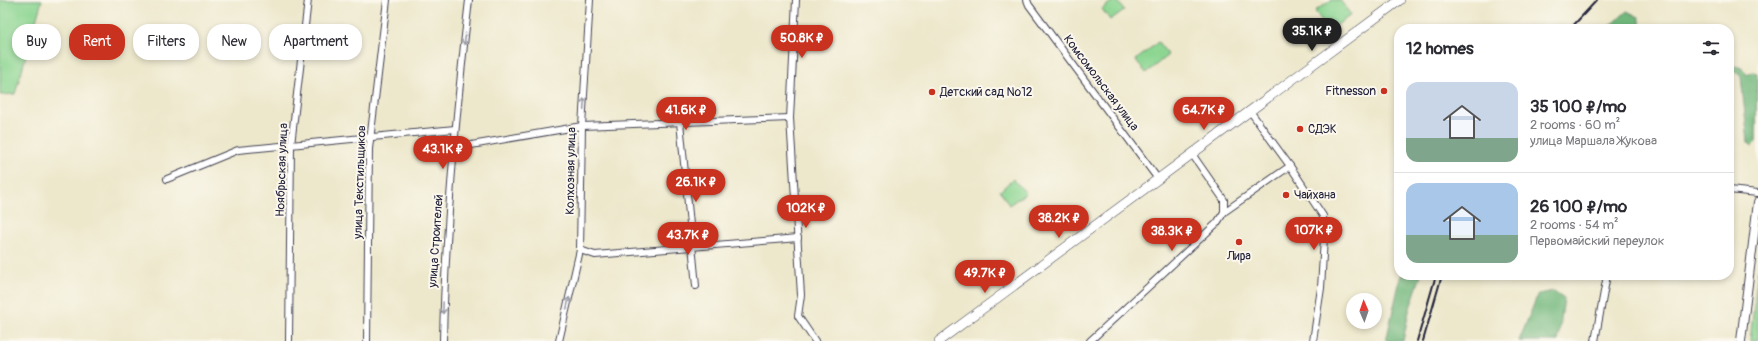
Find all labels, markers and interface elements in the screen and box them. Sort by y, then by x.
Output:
pin: 35.1K ₽ [1275,18,1349,52]
text: 35.1K ₽ [1292,23,1332,39]
chip: Buy [12,24,61,60]
chip: Rent [69,24,125,60]
chip: Filters [133,24,199,60]
chip: New [207,24,261,60]
chip: Apartment [269,24,362,60]
pin: 50.8K ₽ [765,25,839,59]
text: 50.8K ₽ [780,30,824,46]
one-way arrow [461,32,469,45]
street label: Комсомольская улица [1060,32,1142,134]
icon: filters [1700,37,1722,59]
text: 12 homes [1406,38,1474,59]
place label: Fitnesson [1325,84,1376,99]
place label: Детский сад №12 [939,85,1033,100]
marker: Fitnesson [1379,86,1389,96]
marker: Детский сад №12 [927,87,937,97]
text: 35 100 ₽/mo [1530,96,1626,117]
pin: 41.6K ₽ [649,97,723,131]
pin: 64.7K ₽ [1167,97,1241,131]
one-way arrow [580,98,587,111]
icon: home [1438,98,1486,146]
text: 41.6K ₽ [665,102,707,118]
text: 64.7K ₽ [1182,102,1226,118]
text: 2 rooms · 60 m² [1530,117,1620,133]
street label: Ноябрьская улица [273,122,291,217]
place label: СДЭК [1308,122,1337,137]
marker: СДЭК [1295,124,1305,134]
street label: улица Текстильщиков [350,125,369,240]
street label: Колхозная улица [563,127,579,215]
text: улица Маршала Жукова [1530,133,1657,149]
pin: 43.1K ₽ [406,136,480,170]
text: 43.1K ₽ [422,141,464,157]
pin: 26.1K ₽ [659,169,733,203]
text: 26.1K ₽ [675,174,717,190]
place label: Чайхана [1294,188,1336,203]
marker: Чайхана [1281,190,1291,200]
street label: улица Строителей [425,194,447,289]
pin: 102K ₽ [773,195,839,229]
text: 26 100 ₽/mo [1530,196,1627,217]
icon: home [1438,199,1486,247]
text: 102K ₽ [786,200,826,216]
pin: 38.2K ₽ [1022,205,1096,239]
text: 38.2K ₽ [1038,210,1080,226]
pin: 107K ₽ [1281,217,1347,251]
text: 2 rooms · 54 m² [1530,217,1618,233]
pin: 38.3K ₽ [1135,218,1209,252]
pin: 43.7K ₽ [651,222,725,256]
text: 107K ₽ [1294,222,1334,238]
text: 38.3K ₽ [1151,223,1193,239]
text: 43.7K ₽ [667,227,709,243]
text: Первомайский переулок [1530,233,1664,249]
marker: Лира [1234,237,1244,247]
place label: Лира [1226,249,1251,264]
pin: 49.7K ₽ [948,260,1022,294]
text: 49.7K ₽ [964,265,1006,281]
north arrow [1346,293,1382,329]
map controls [1346,293,1382,329]
one-way arrow [565,297,572,310]
one-way arrow [440,301,447,314]

